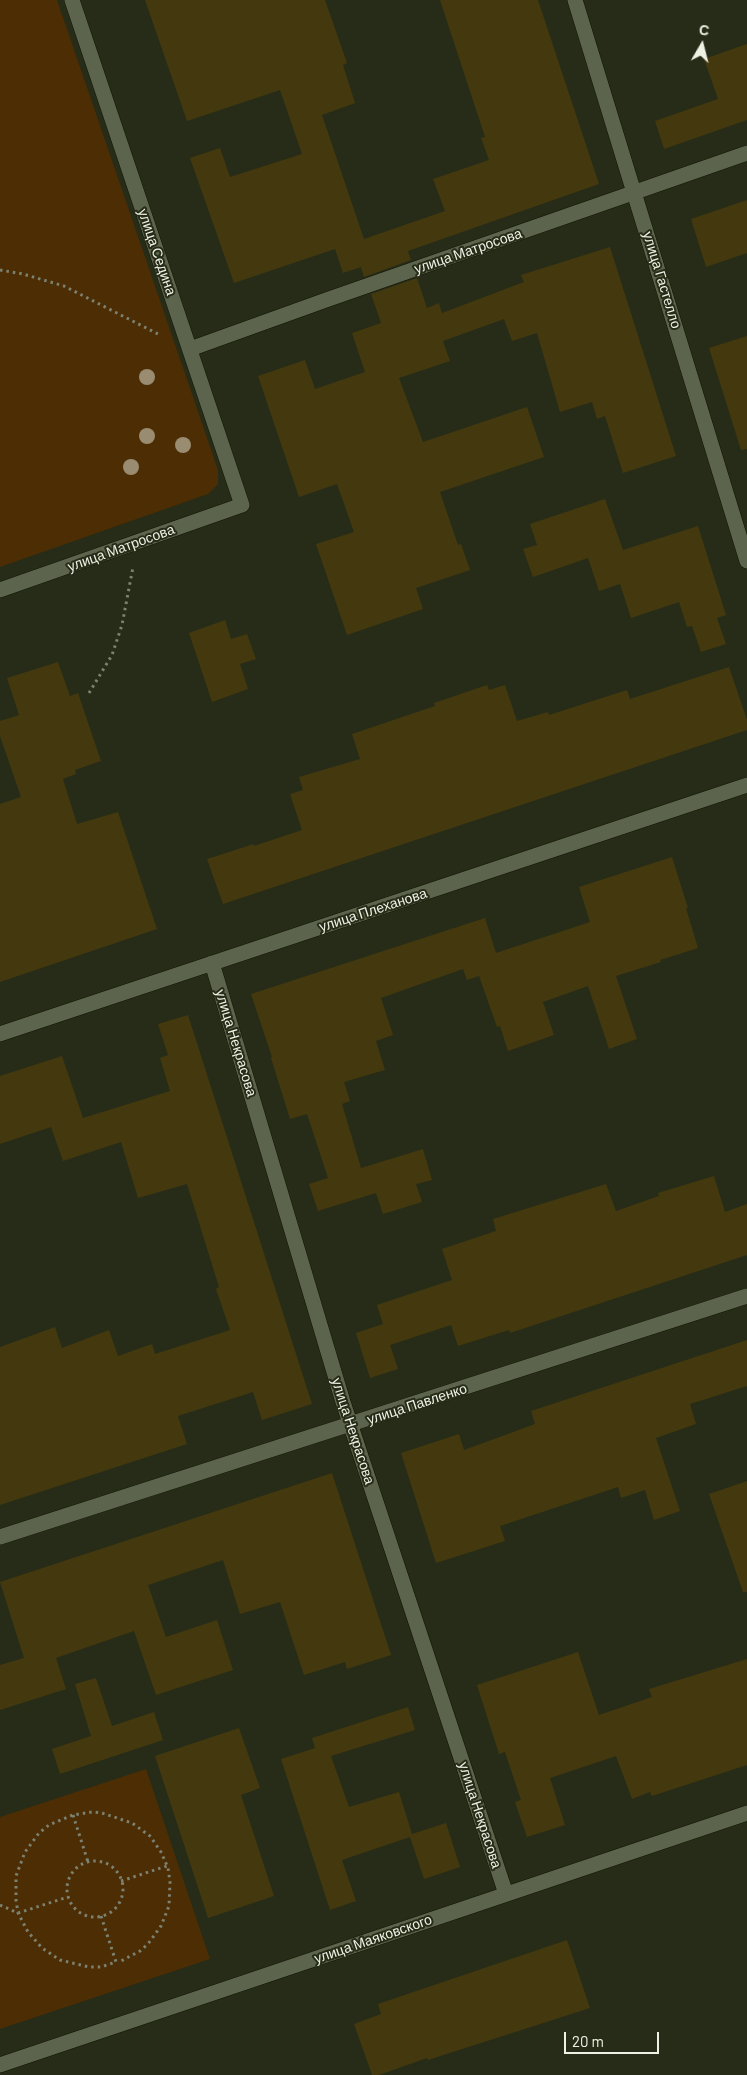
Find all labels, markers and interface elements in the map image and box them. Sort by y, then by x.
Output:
north arrow [677,20,727,70]
text: С [698,21,710,39]
street label: улица Седина [134,207,180,297]
street label: улица Матросова [412,225,524,277]
street label: улица Гастелло [639,229,685,331]
street label: улица Матросова [65,521,177,575]
street label: улица Плеханова [317,885,429,935]
street label: улица Некрасова [212,988,260,1098]
street label: улица Некрасова [328,1376,378,1486]
street label: улица Павленко [365,1380,469,1428]
street label: улица Некрасова [455,1760,505,1870]
street label: улица Маяковского [312,1911,434,1967]
scale bar [567,2022,662,2054]
text: 20 m [572,2032,604,2050]

